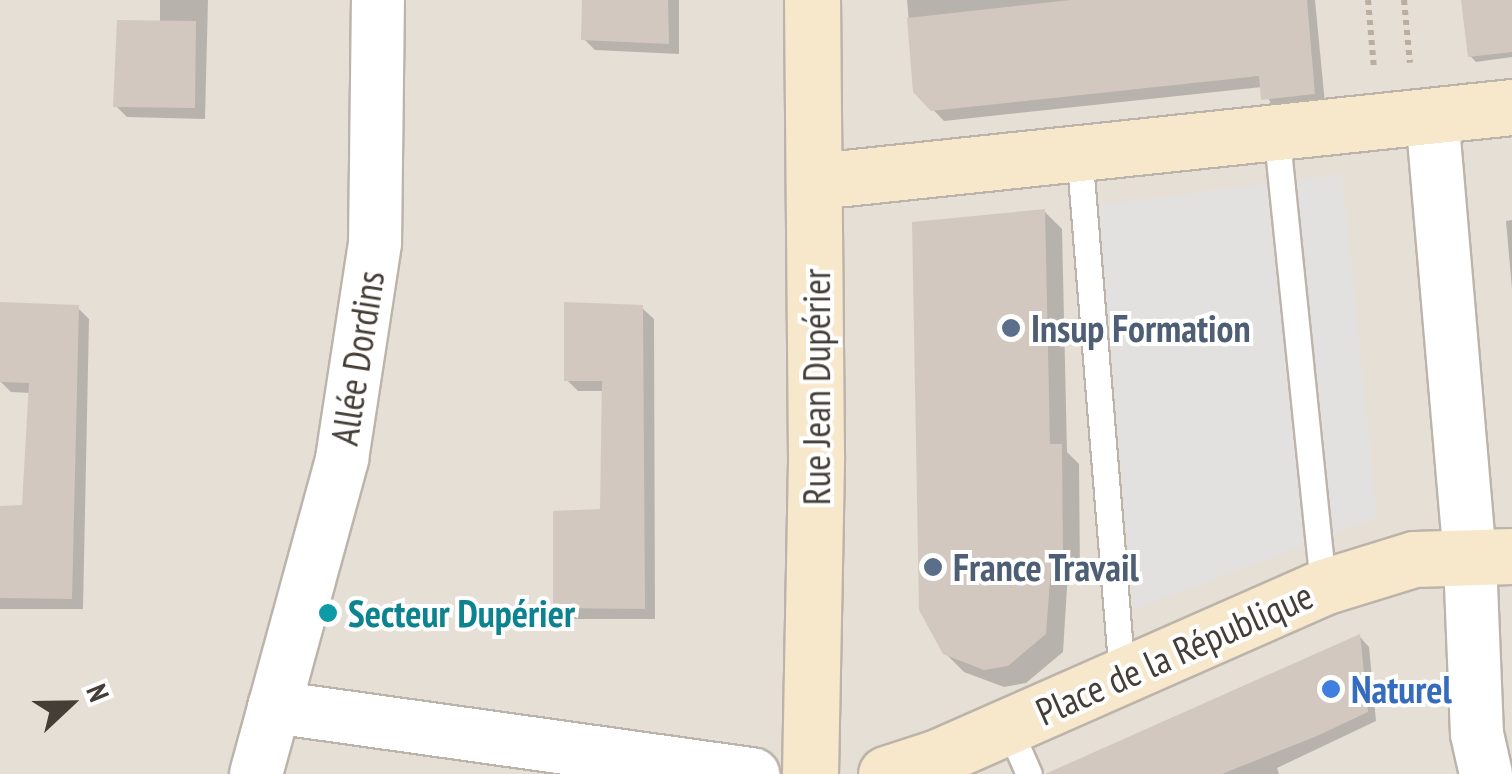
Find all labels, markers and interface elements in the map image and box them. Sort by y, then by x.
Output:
street label: Allée Dordins [321,268,393,448]
street label: Rue Jean Dupérier [793,269,839,505]
place label: Insup Formation [1031,305,1251,351]
marker: Insup Formation [1000,317,1022,339]
place label: France Travail [953,544,1140,590]
marker: France Travail [922,556,944,578]
street label: Place de la République [1029,572,1319,734]
place label: Secteur Dupérier [348,590,575,636]
marker: Secteur Dupérier [317,602,339,624]
north arrow [20,654,120,754]
place label: Naturel [1351,666,1452,712]
marker: Naturel [1320,678,1342,700]
text: N [78,679,118,707]

